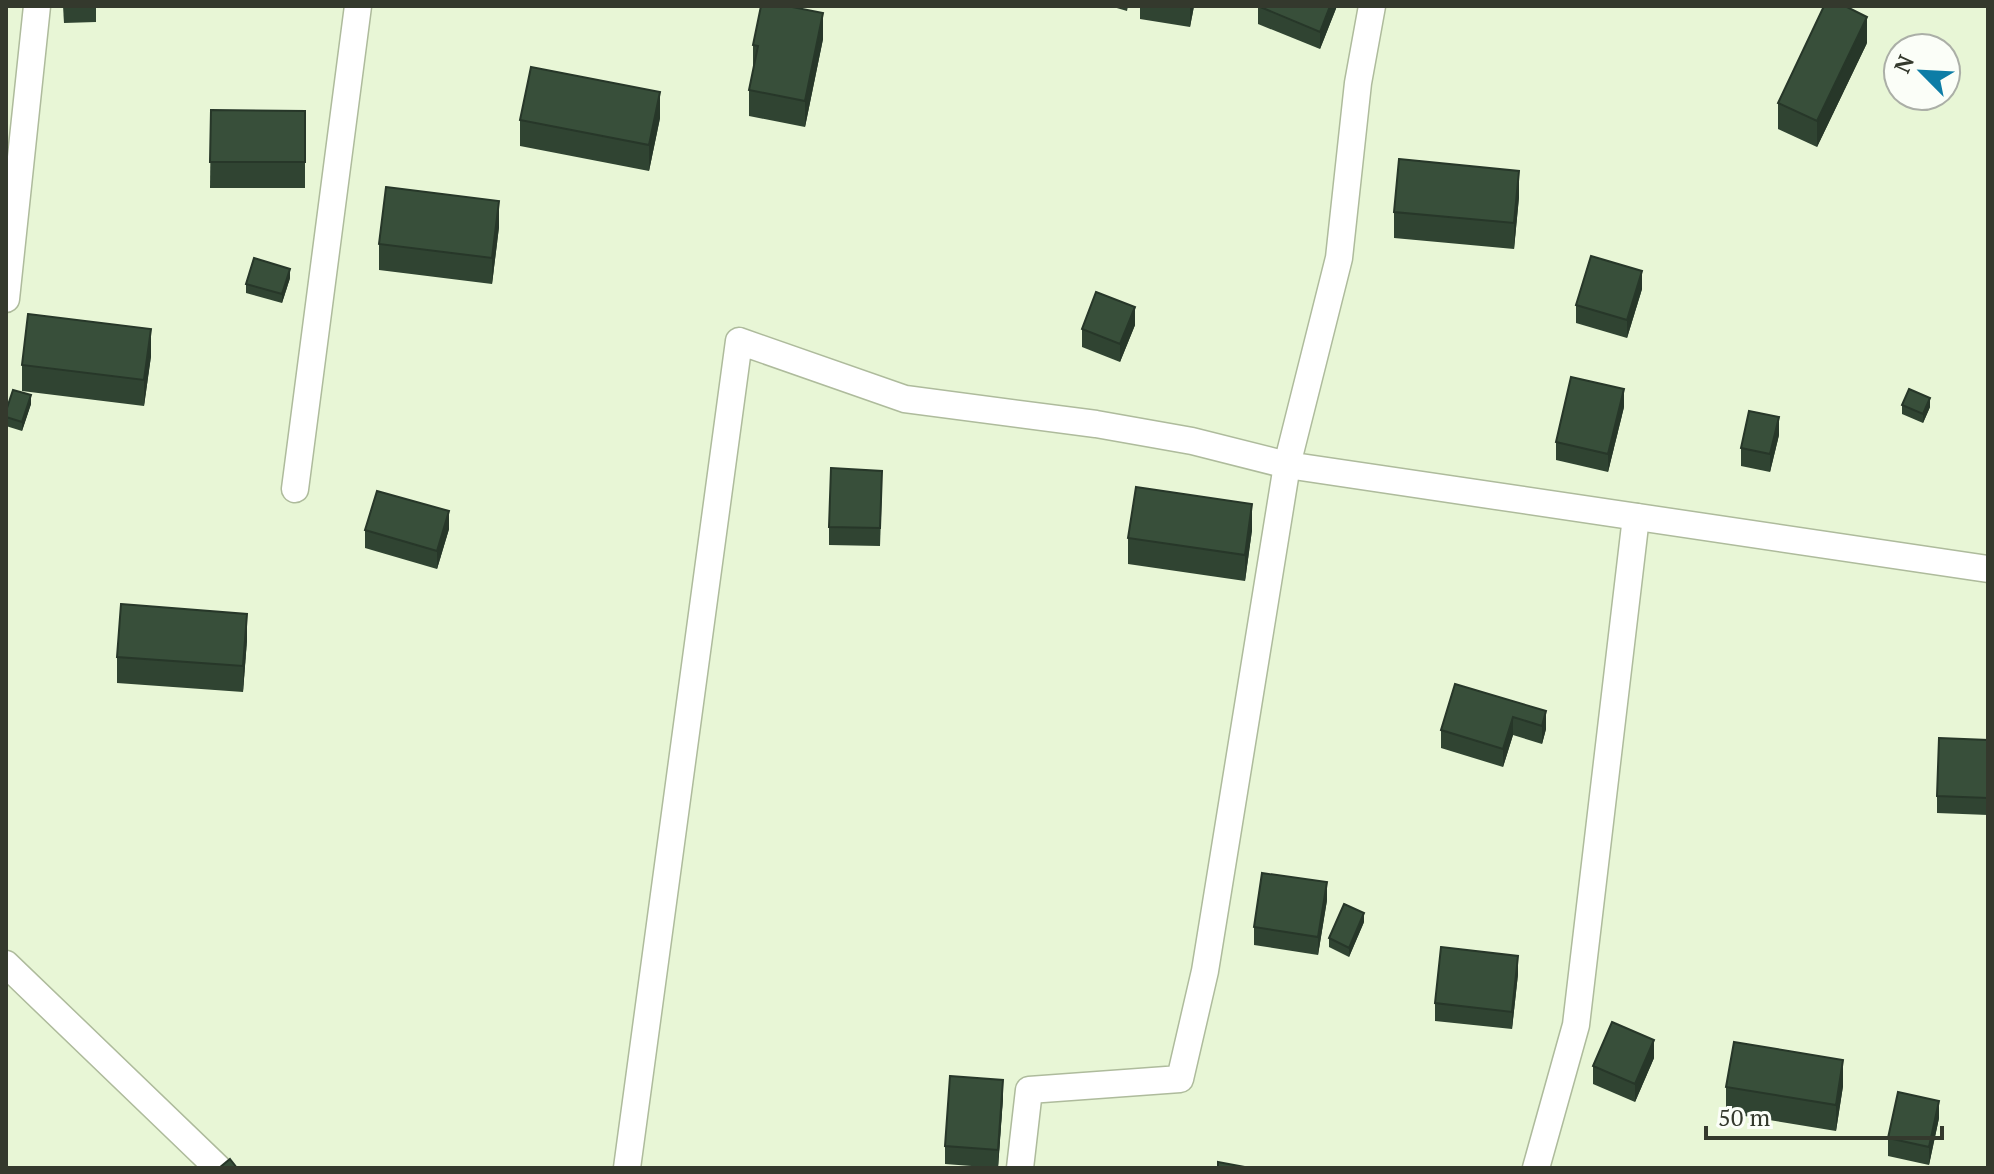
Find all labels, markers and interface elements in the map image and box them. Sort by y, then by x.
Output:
north arrow [1882,32,1962,112]
text: N [1887,50,1920,77]
scale bar [1706,1090,1942,1140]
text: 50 m [1718,1101,1770,1133]

